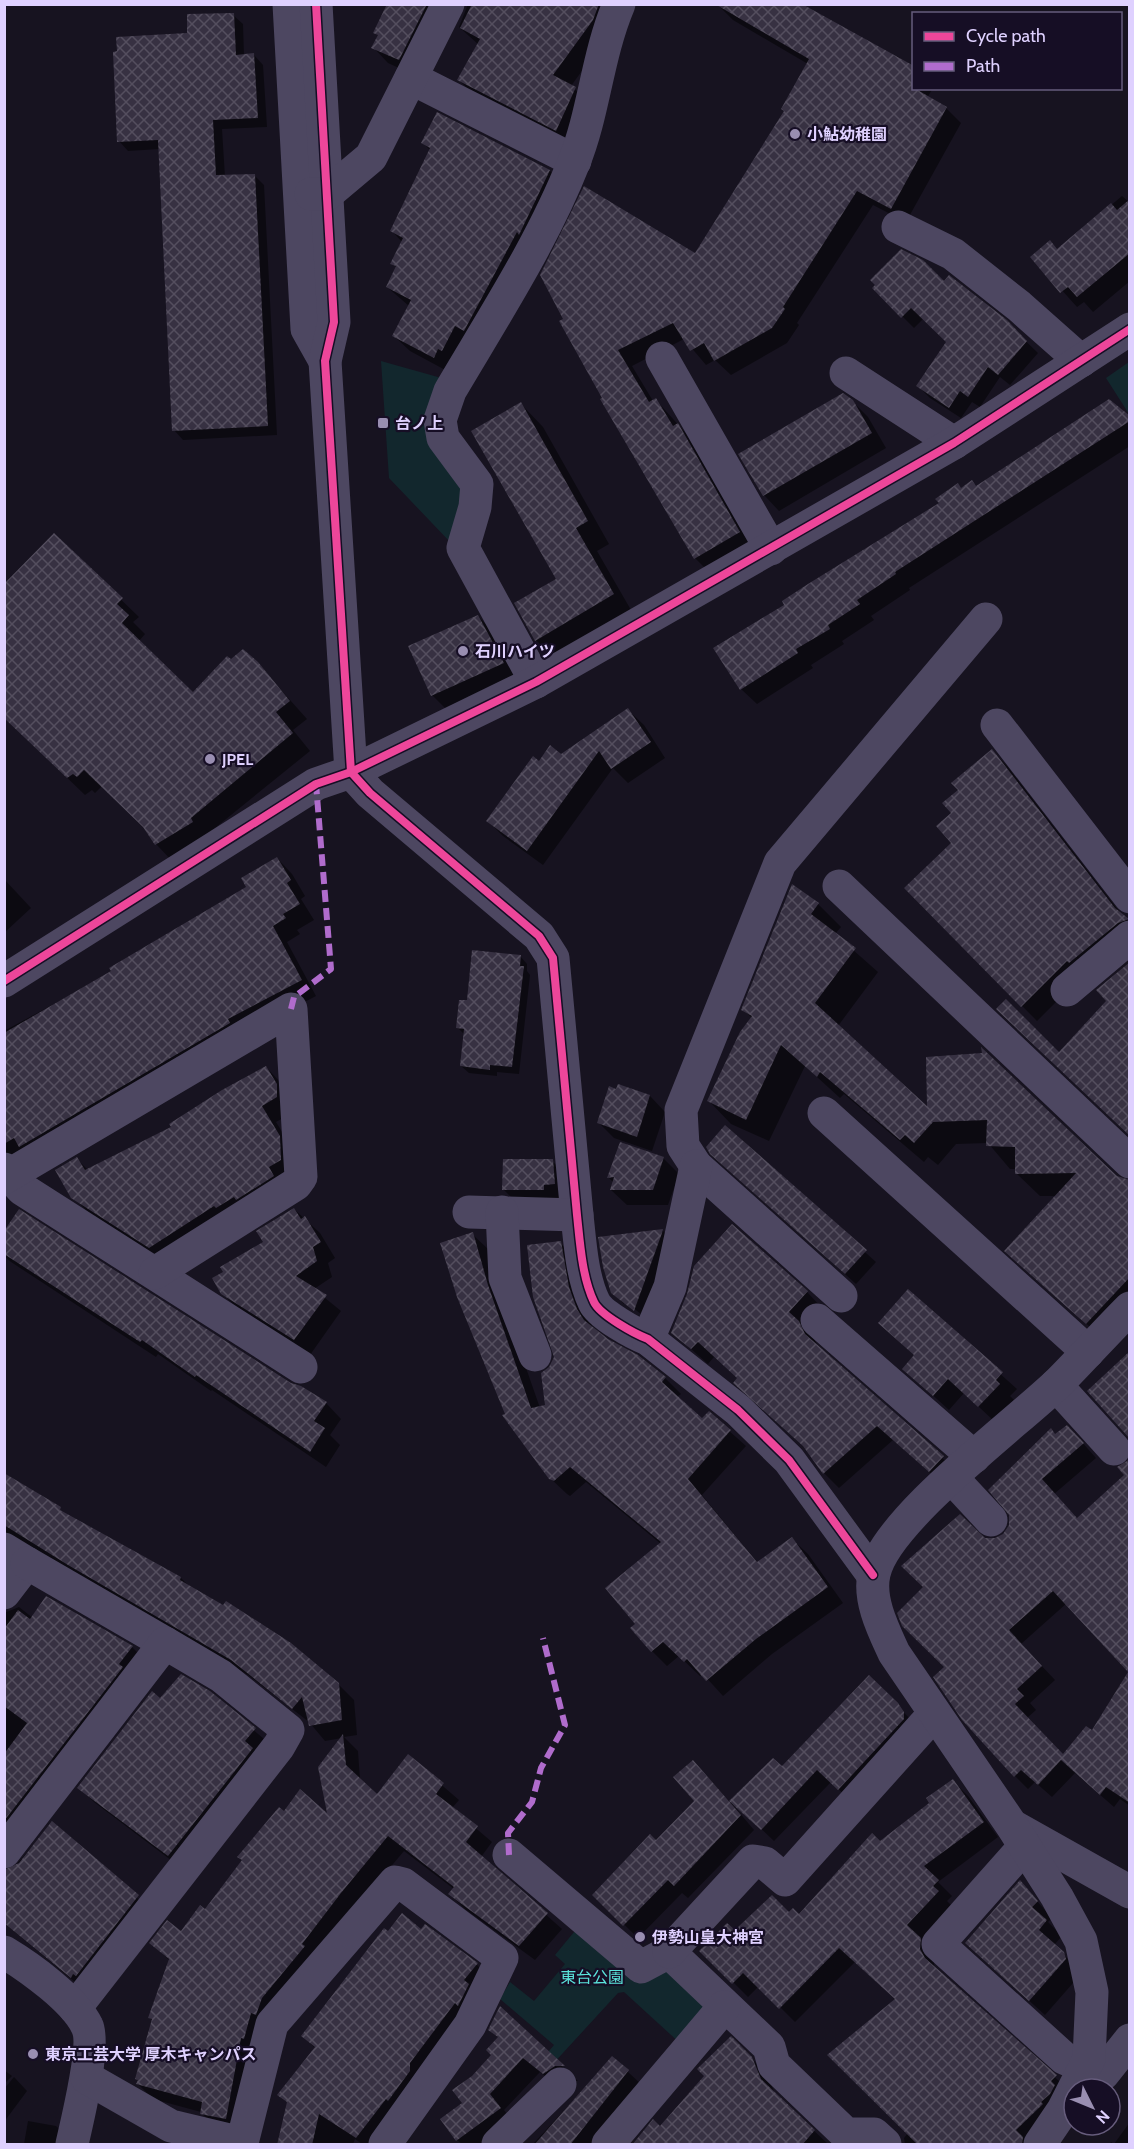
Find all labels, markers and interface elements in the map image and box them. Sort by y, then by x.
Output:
legend [912,12,1122,90]
text: Cycle path [966,25,1046,47]
text: Path [966,55,1000,77]
place label: 小鮎幼稚園 [807,125,887,144]
marker: 小鮎幼稚園 [788,127,802,141]
place label: 台ノ上 [395,414,443,433]
marker: 台ノ上 [376,416,390,430]
place label: 石川ハイツ [475,642,555,661]
marker: 石川ハイツ [456,644,470,658]
place label: JPEL [221,750,253,769]
marker: JPEL [203,752,217,766]
place label: 伊勢山皇大神宮 [651,1928,764,1947]
marker: 伊勢山皇大神宮 [633,1930,647,1944]
park label: 東台公園 [560,1968,624,1987]
place label: 東京工芸大学 厚木キャンパス [45,2045,257,2064]
marker: 東京工芸大学 厚木キャンパス [26,2047,40,2061]
north arrow [1062,2077,1122,2137]
text: N [1092,2106,1113,2128]

